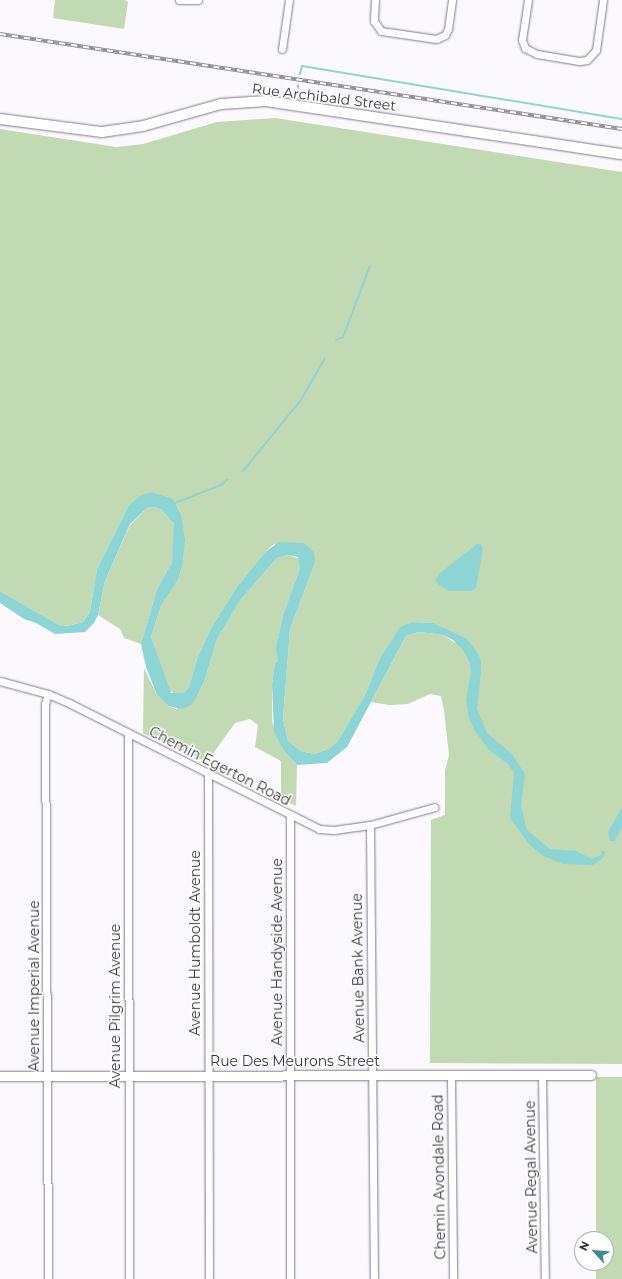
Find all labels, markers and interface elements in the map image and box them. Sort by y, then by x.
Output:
street label: Rue Archibald Street [251,80,397,114]
street label: Chemin Egerton Road [146,723,294,809]
street label: Avenue Humboldt Avenue [187,850,203,1036]
street label: Avenue Handyside Avenue [269,858,285,1046]
street label: Avenue Bank Avenue [348,893,368,1043]
street label: Avenue Imperial Avenue [26,900,42,1072]
street label: Avenue Pilgrim Avenue [107,924,123,1088]
street label: Rue Des Meurons Street [210,1053,380,1069]
street label: Chemin Avondale Road [429,1094,449,1260]
street label: Avenue Regal Avenue [521,1100,541,1254]
north arrow [574,1231,614,1271]
text: N [576,1239,592,1253]

